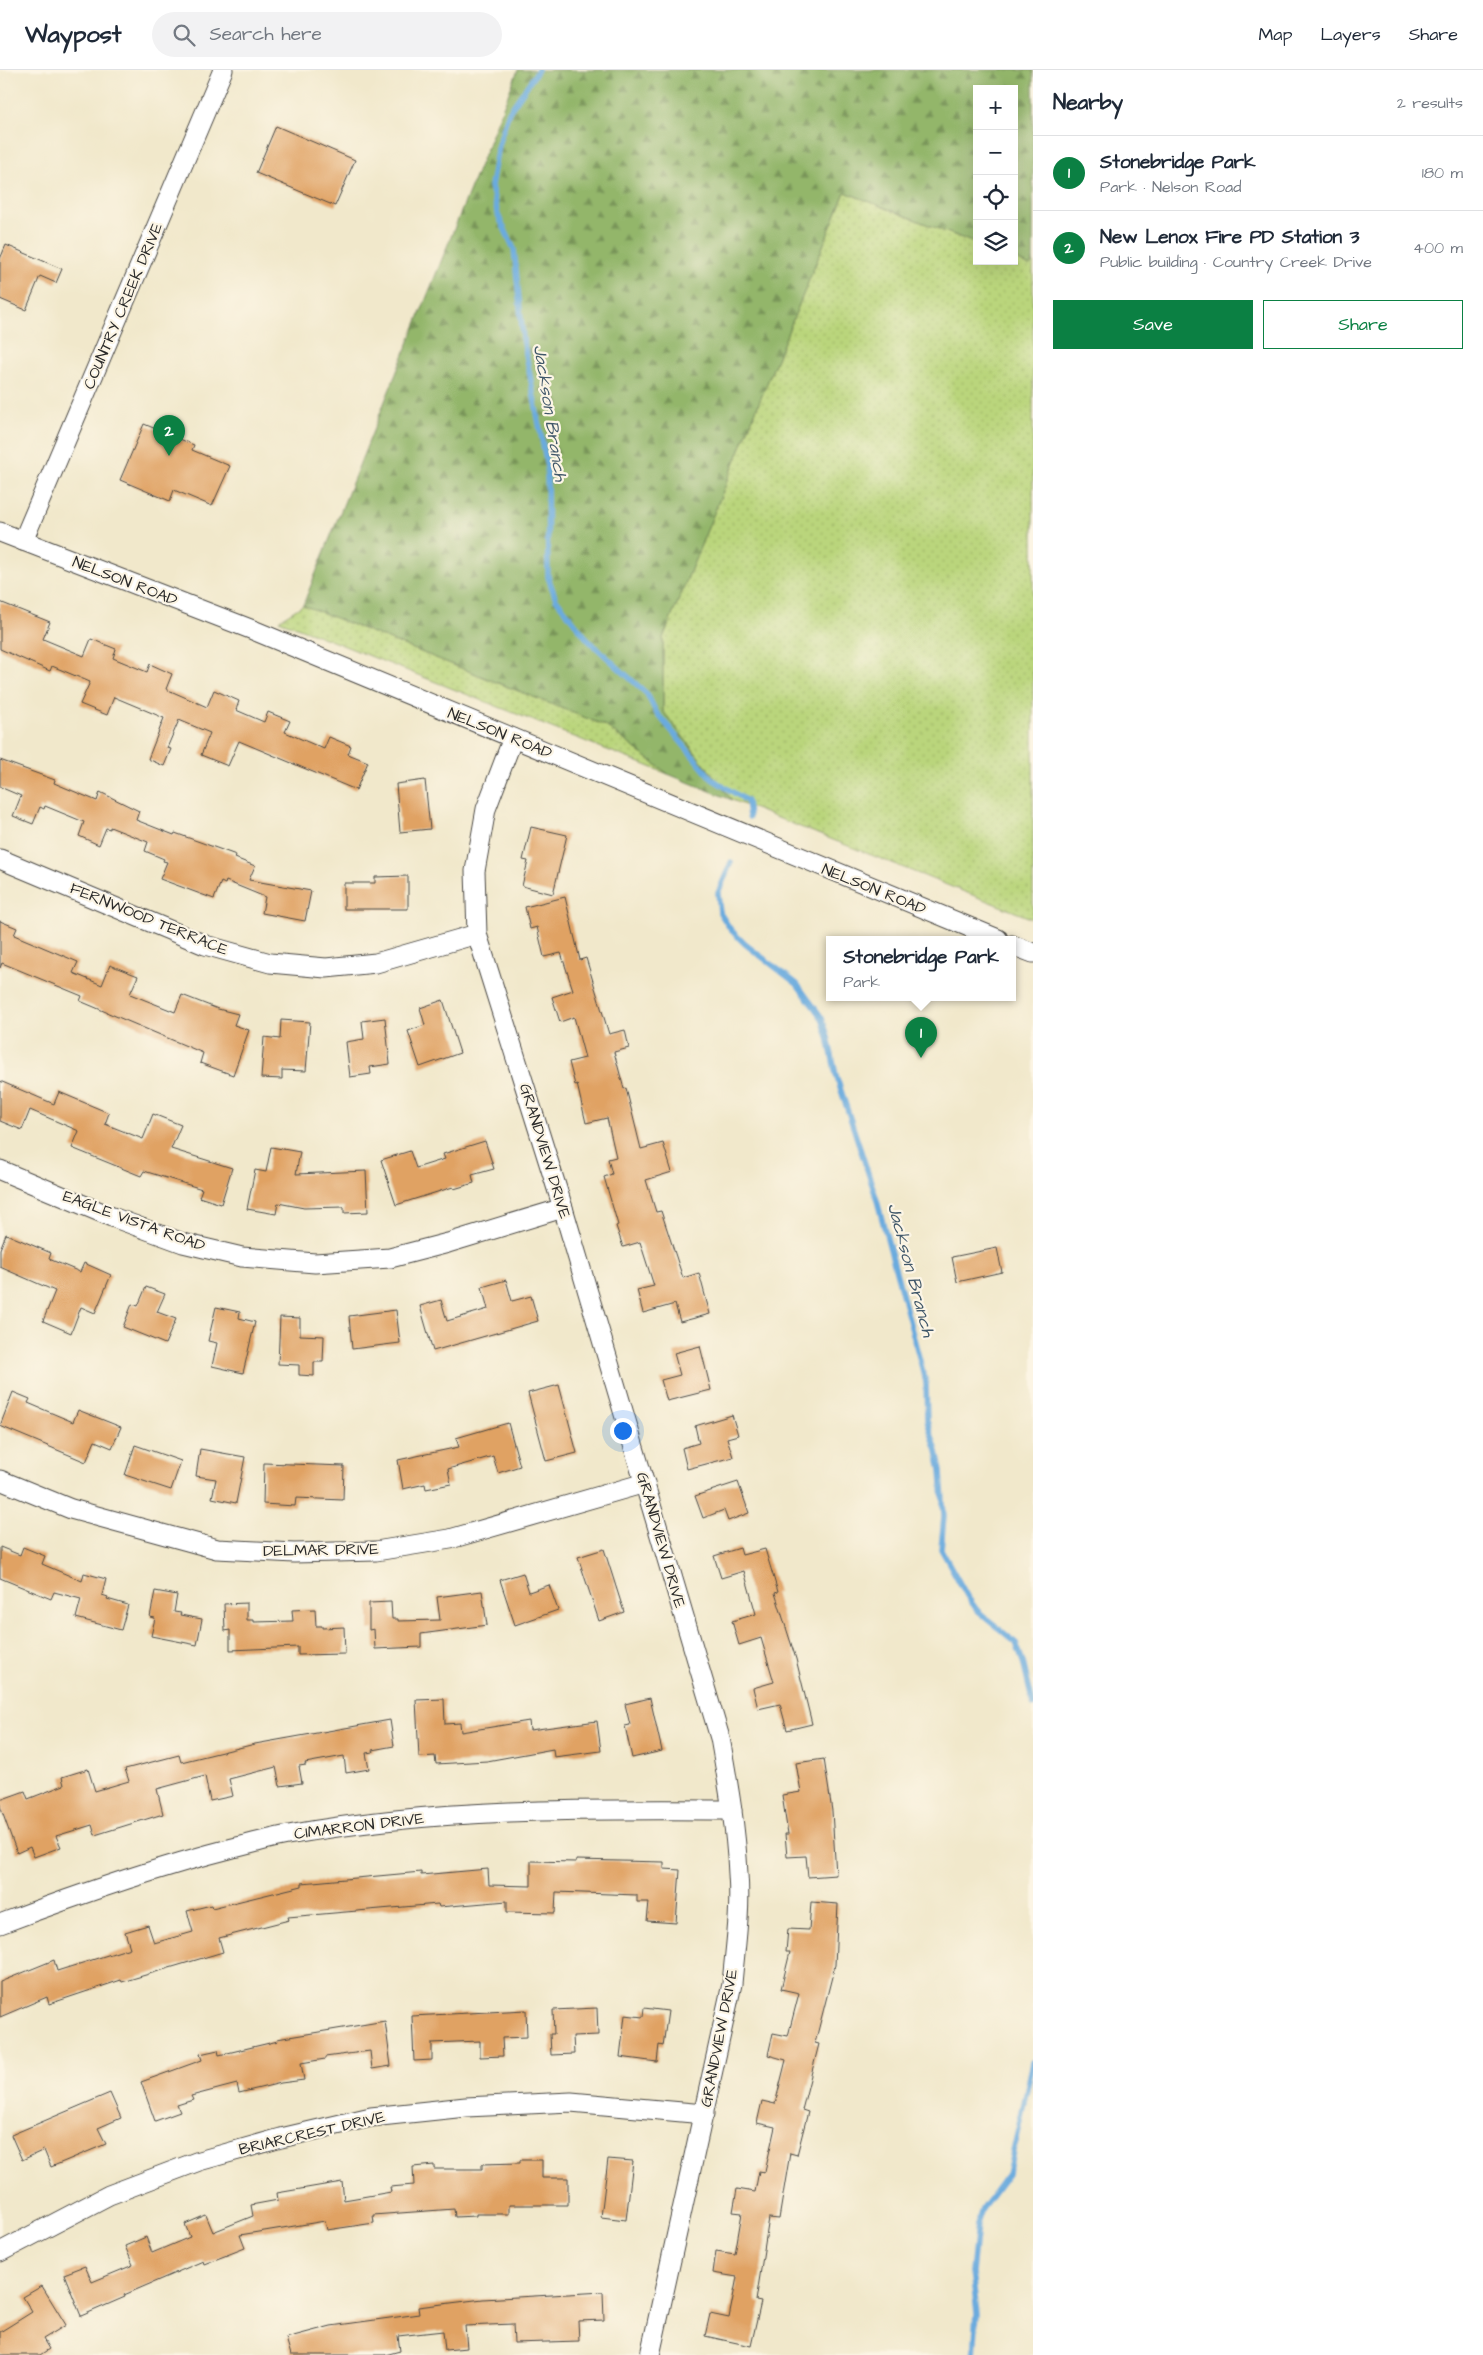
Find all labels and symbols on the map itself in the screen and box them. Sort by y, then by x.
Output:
street label: COUNTRY CREEK DRIVE [78,219,168,393]
water label: Jackson Branch [527,343,573,484]
pin: 2 [153,415,185,456]
street label: NELSON ROAD [69,551,181,611]
street label: NELSON ROAD [445,702,555,764]
street label: NELSON ROAD [819,858,929,920]
street label: FERNWOOD TERRACE [67,877,232,961]
pin: 1 [905,1017,937,1058]
street label: GRANDVIEW DRIVE [514,1081,576,1222]
street label: EAGLE VISTA ROAD [60,1185,208,1257]
water label: Jackson Branch [881,1200,941,1341]
your location [610,1418,636,1444]
street label: GRANDVIEW DRIVE [631,1470,691,1611]
street label: DELMAR DRIVE [263,1538,380,1562]
street label: CIMARRON DRIVE [293,1807,426,1845]
street label: GRANDVIEW DRIVE [695,1967,743,2109]
street label: BRIARCREST DRIVE [237,2105,388,2161]

